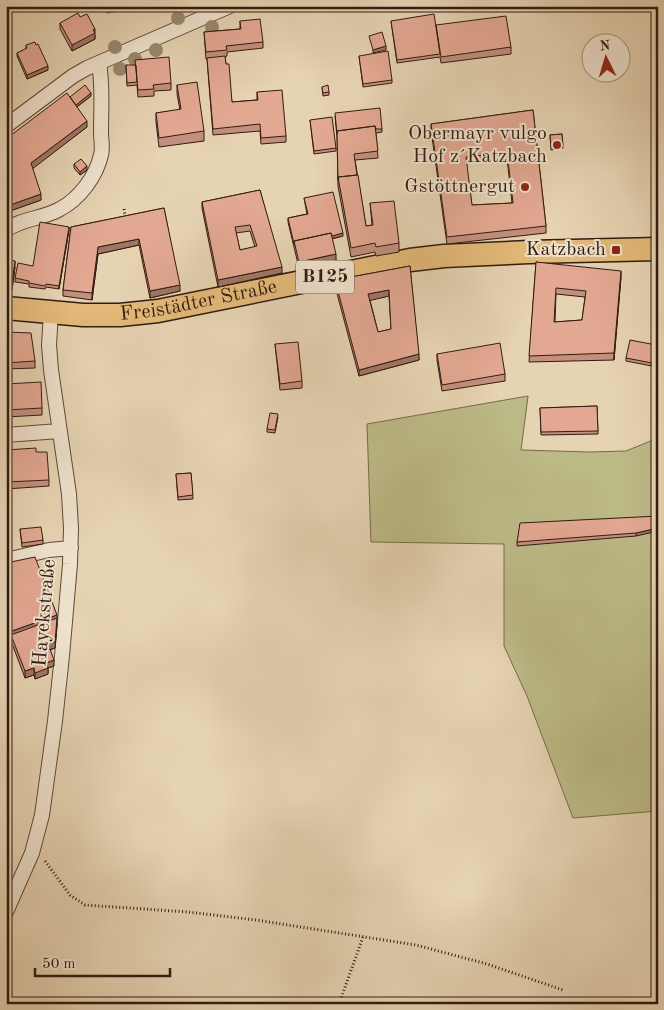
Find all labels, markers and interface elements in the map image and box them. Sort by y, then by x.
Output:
north arrow [582,32,632,82]
text: N [599,39,611,53]
place label: Obermayr vulgo Hof z´Katzbach [408,124,547,167]
marker: Obermayr vulgo Hof z´Katzbach [551,139,563,151]
place label: Gstöttnergut [404,177,515,197]
marker: Gstöttnergut [519,181,531,193]
place label: Katzbach [525,240,606,260]
marker: Katzbach [610,244,622,256]
road number: B125 [296,260,354,294]
street label: Freistädter Straße [119,277,279,325]
street label: Hayekstraße [30,558,60,668]
scale bar [35,945,170,977]
text: 50 m [42,957,76,972]

